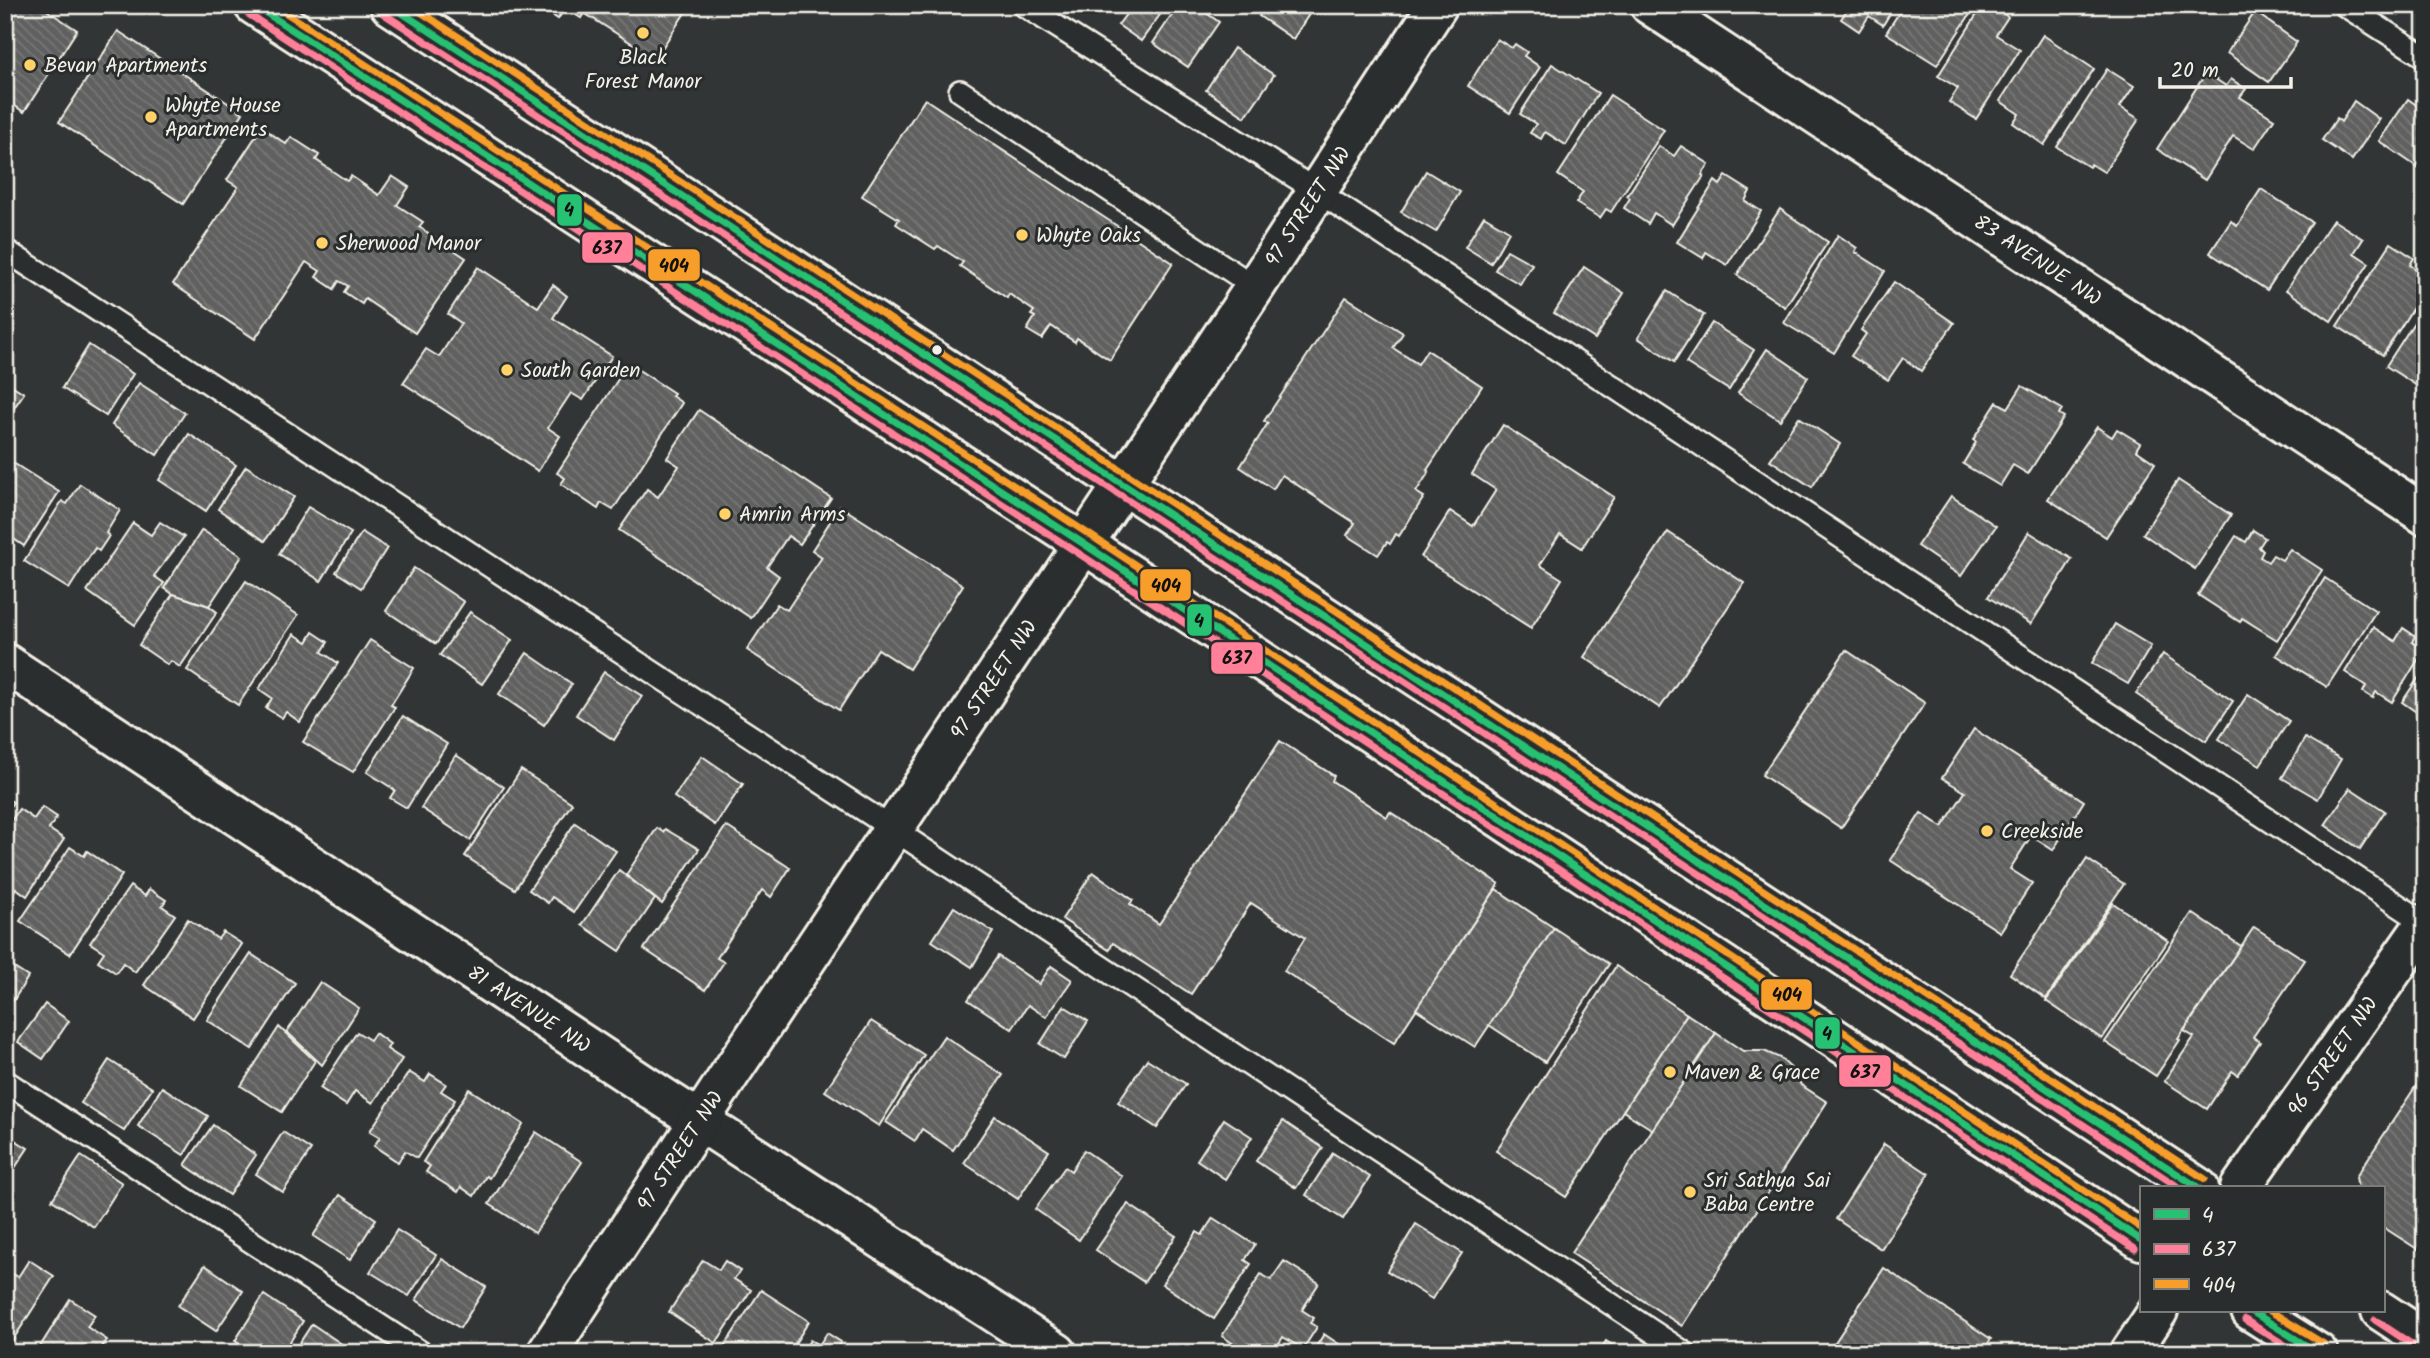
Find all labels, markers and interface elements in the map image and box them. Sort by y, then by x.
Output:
marker: Black Forest Manor [635,25,651,41]
place label: Black Forest Manor [585,42,702,99]
scale bar [2160,46,2292,90]
place label: Bevan Apartments [44,50,207,83]
text: 20 m [2171,55,2219,88]
marker: Bevan Apartments [22,57,38,73]
place label: Whyte House Apartments [165,90,281,147]
marker: Whyte House Apartments [143,109,159,125]
street label: 97 STREET NW [1257,140,1360,274]
line badge: 4 [556,193,583,227]
text: 4 [564,196,575,226]
street label: 83 AVENUE NW [1966,207,2107,316]
place label: Whyte Oaks [1036,220,1141,253]
marker: Whyte Oaks [1014,227,1030,243]
place label: Sherwood Manor [336,228,482,261]
line badge: 637 [581,231,634,264]
text: 637 [592,234,623,264]
marker: Sherwood Manor [314,235,330,251]
line badge: 404 [647,248,701,282]
text: 404 [659,252,690,282]
unlabelled marker [930,343,944,357]
place label: South Garden [521,355,640,388]
marker: South Garden [499,362,515,378]
place label: Amrin Arms [739,499,845,532]
marker: Amrin Arms [717,506,733,522]
line badge: 404 [1139,568,1192,602]
text: 404 [1151,572,1182,602]
line badge: 4 [1186,603,1213,637]
text: 4 [1194,607,1205,637]
street label: 97 STREET NW [942,614,1046,747]
line badge: 637 [1210,641,1264,675]
text: 637 [1222,644,1253,674]
place label: Creekside [2001,816,2084,849]
marker: Creekside [1979,823,1995,839]
street label: 81 AVENUE NW [460,957,597,1063]
line badge: 404 [1760,978,1813,1011]
text: 404 [1772,981,1803,1011]
street label: 96 STREET NW [2280,990,2387,1124]
line badge: 4 [1814,1016,1841,1050]
text: 4 [1822,1020,1833,1050]
line badge: 637 [1838,1054,1892,1088]
place label: Maven & Grace [1684,1057,1821,1090]
text: 637 [1850,1058,1881,1088]
marker: Maven & Grace [1662,1064,1678,1080]
street label: 97 STREET NW [629,1085,733,1218]
place label: Sri Sathya Sai Baba Centre [1704,1165,1831,1222]
marker: Sri Sathya Sai Baba Centre [1682,1184,1698,1200]
legend [2140,1186,2384,1312]
text: 4 [2202,1200,2214,1233]
text: 637 [2202,1234,2237,1267]
text: 404 [2202,1270,2236,1303]

